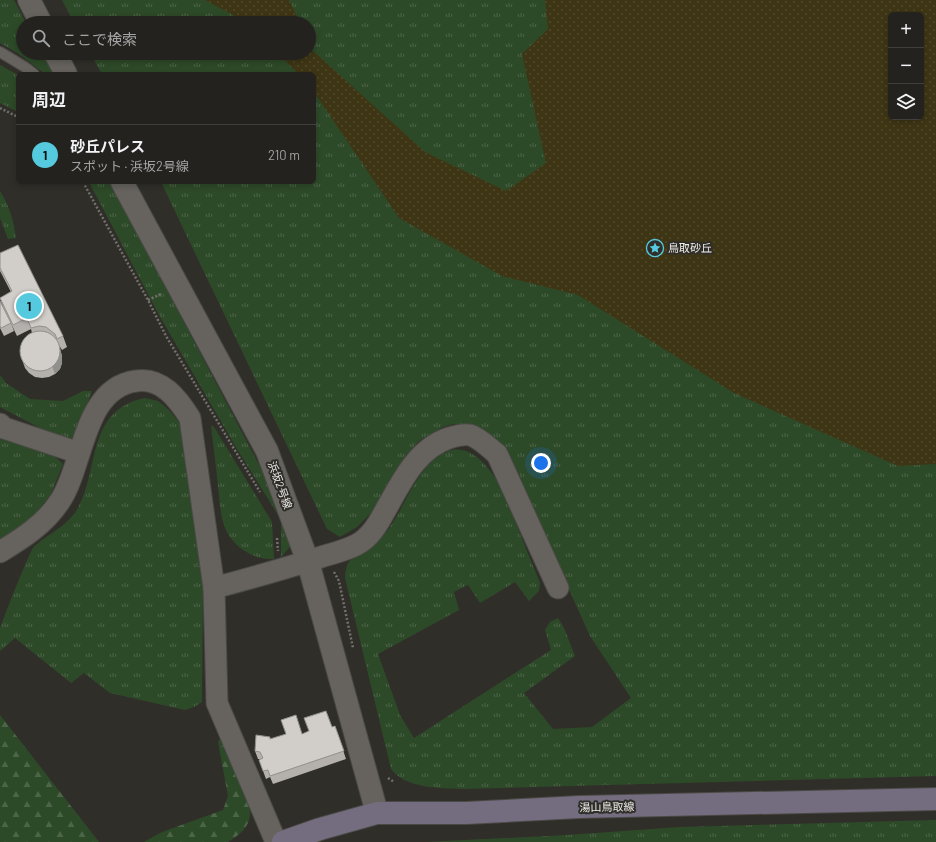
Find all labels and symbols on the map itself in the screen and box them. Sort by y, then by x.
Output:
place icon: 鳥取砂丘 [645,238,665,258]
place label: 鳥取砂丘 [668,241,712,254]
pin: 1 [16,291,42,321]
your location [531,453,551,473]
street label: 浜坂2号線 [266,459,295,511]
street label: 湯山鳥取線 [579,800,635,813]

